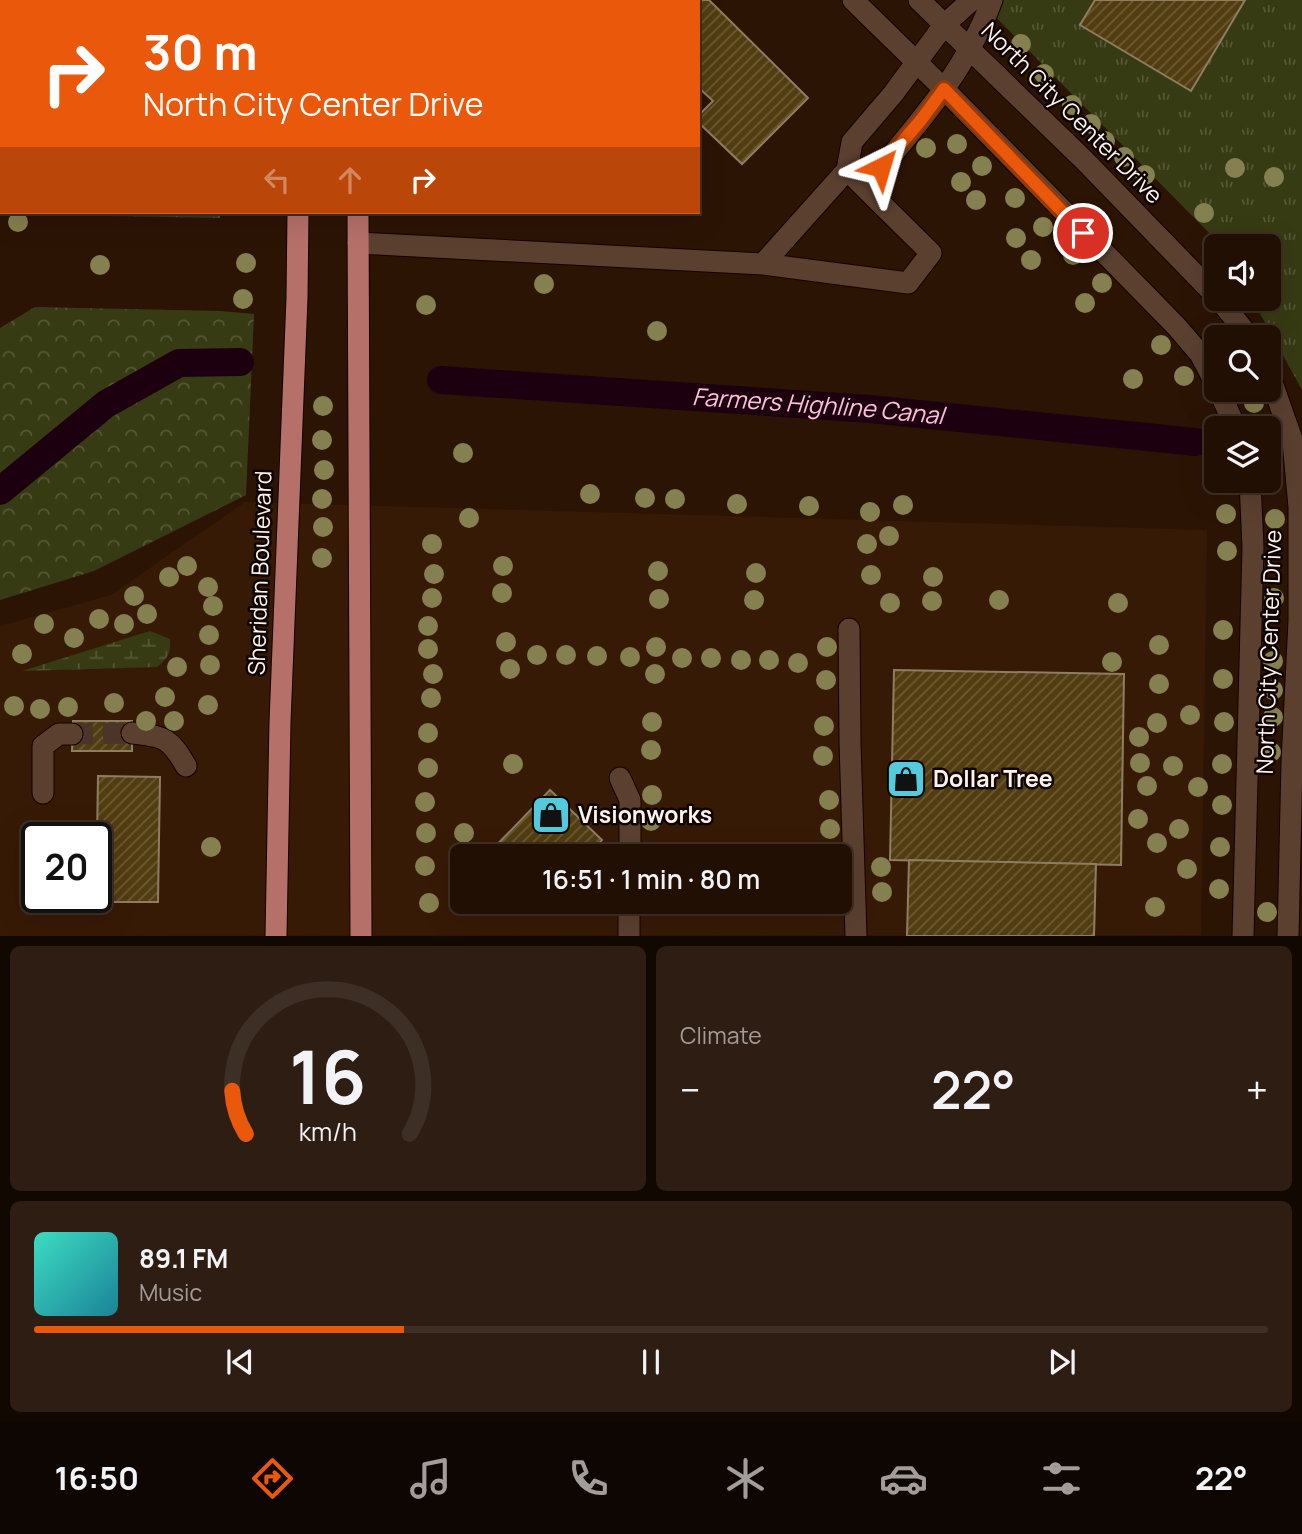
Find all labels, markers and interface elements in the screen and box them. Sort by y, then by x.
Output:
street label: North City Center Drive [975,14,1171,210]
text: 30 m [143,18,258,85]
icon: right [28,28,119,119]
text: North City Center Drive [143,82,483,126]
position arrow [844,130,918,204]
icon: left [258,161,296,199]
icon: ahead [331,161,369,199]
icon: right [404,161,442,199]
pin [1053,203,1113,263]
icon: arrive [1064,214,1102,252]
map controls [1204,234,1281,493]
button: sound [1204,234,1281,311]
button: search [1204,325,1281,402]
water label: Farmers Highline Canal [691,379,949,432]
button: layers [1204,416,1281,493]
street label: Sheridan Boulevard [239,470,279,676]
street label: North City Center Drive [1248,529,1288,775]
shop icon: Dollar Tree [885,758,927,800]
place label: Dollar Tree [933,762,1053,794]
shop icon: Visionworks [530,794,572,836]
place label: Visionworks [578,798,712,830]
speed limit sign: 20 [21,822,112,913]
text: 16:51 · 1 min · 80 m [542,861,760,897]
text: Climate [680,1019,762,1051]
text: 16 [289,1027,367,1127]
text: 22° [931,1054,1016,1125]
text: − [680,1063,701,1115]
text: + [1246,1063,1268,1115]
text: km/h [299,1114,357,1149]
text: 89.1 FM [139,1240,228,1276]
text: Music [139,1276,202,1308]
icon: previous [221,1343,259,1381]
icon: pause [632,1343,670,1381]
icon: next [1043,1343,1081,1381]
icon: directions [248,1454,297,1503]
icon: music [406,1454,455,1503]
icon: phone [564,1454,613,1503]
icon: climate [721,1454,770,1503]
icon: car [879,1454,928,1503]
icon: filters [1037,1454,1086,1503]
text: 16:50 [54,1456,139,1500]
text: 22° [1195,1456,1248,1500]

